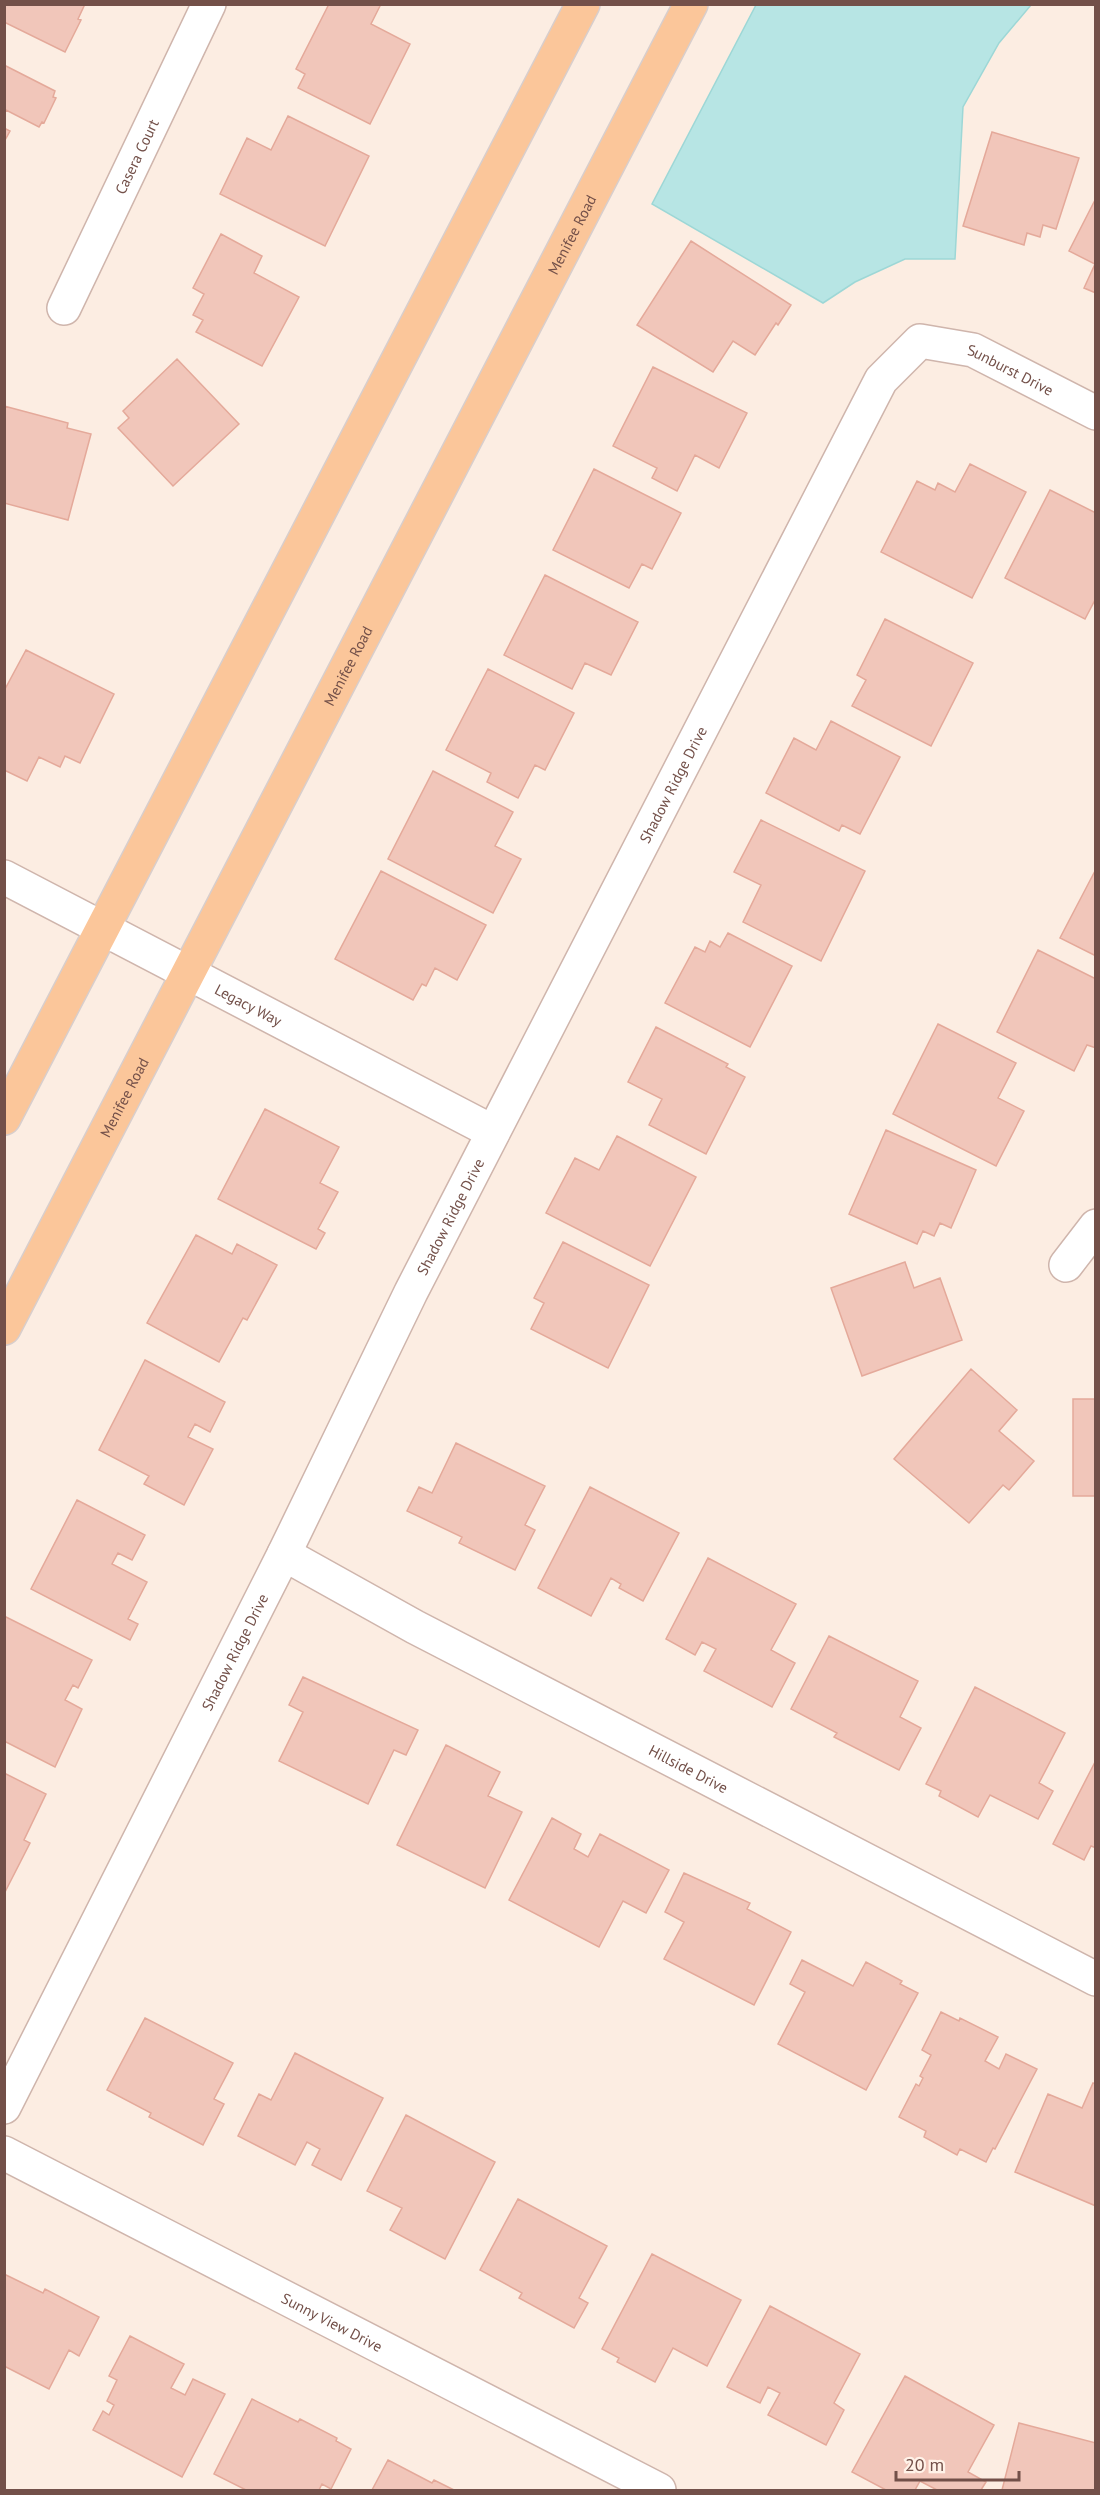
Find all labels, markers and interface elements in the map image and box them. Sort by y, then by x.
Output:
street label: Casera Court [110,116,162,197]
street label: Menifee Road [543,191,600,278]
street label: Sunburst Drive [966,340,1057,399]
street label: Menifee Road [319,623,376,709]
street label: Shadow Ridge Drive [635,723,710,846]
street label: Legacy Way [212,979,285,1030]
street label: Menifee Road [95,1054,152,1140]
street label: Shadow Ridge Drive [412,1155,488,1278]
street label: Shadow Ridge Drive [197,1590,272,1714]
street label: Hillside Drive [646,1740,731,1797]
street label: Sunny View Drive [278,2288,386,2356]
scale bar [896,2444,1019,2482]
text: 20 m [905,2453,944,2476]

